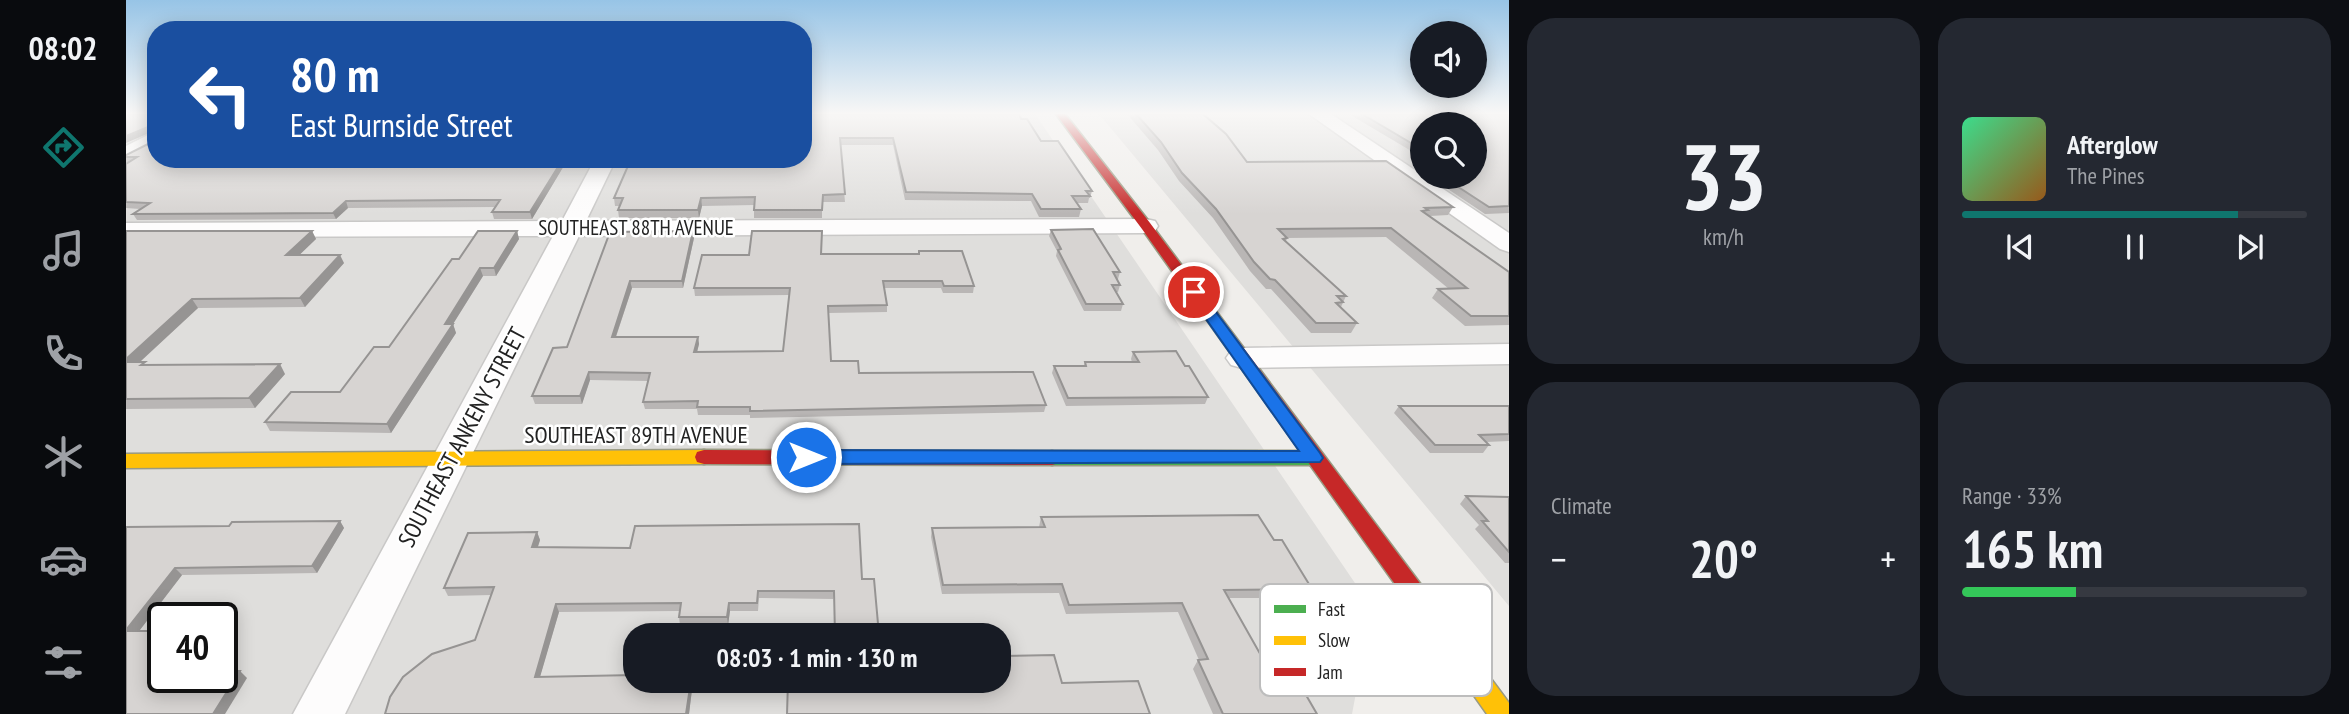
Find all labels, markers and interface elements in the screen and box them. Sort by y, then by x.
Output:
map controls [1410,21,1487,189]
button: sound [1410,21,1487,98]
text: 08:02 [28,27,98,69]
text: 80 m [290,42,379,106]
icon: left [175,49,266,140]
text: East Burnside Street [290,104,513,146]
button: search [1410,112,1487,189]
text: 33 [1680,117,1767,235]
icon: directions [39,123,88,172]
text: Afterglow [2067,128,2158,161]
text: The Pines [2067,161,2145,190]
street label: SOUTHEAST 88TH AVENUE [538,214,734,241]
text: km/h [1703,222,1744,251]
icon: music [39,226,88,275]
icon: previous [2001,228,2039,266]
icon: pause [2116,228,2154,266]
icon: next [2231,228,2269,266]
pin [1164,262,1224,322]
icon: arrive [1175,273,1213,311]
street label: SOUTHEAST ANKENY STREET [391,322,533,552]
icon: phone [39,329,88,378]
street label: SOUTHEAST 89TH AVENUE [524,419,748,450]
position arrow [769,420,843,494]
icon: climate [39,432,88,481]
text: Range · 33% [1962,481,2062,510]
text: Climate [1551,491,1612,520]
text: 165 km [1962,515,2103,582]
text: 20° [1689,525,1758,592]
text: − [1551,534,1567,583]
text: + [1880,534,1896,583]
icon: car [39,535,88,584]
legend [1260,584,1492,696]
text: Fast [1318,597,1346,621]
speed limit sign: 40 [147,602,238,693]
text: Slow [1318,628,1351,652]
icon: filters [39,638,88,687]
text: 08:03 · 1 min · 130 m [717,641,917,674]
text: Jam [1317,660,1343,684]

